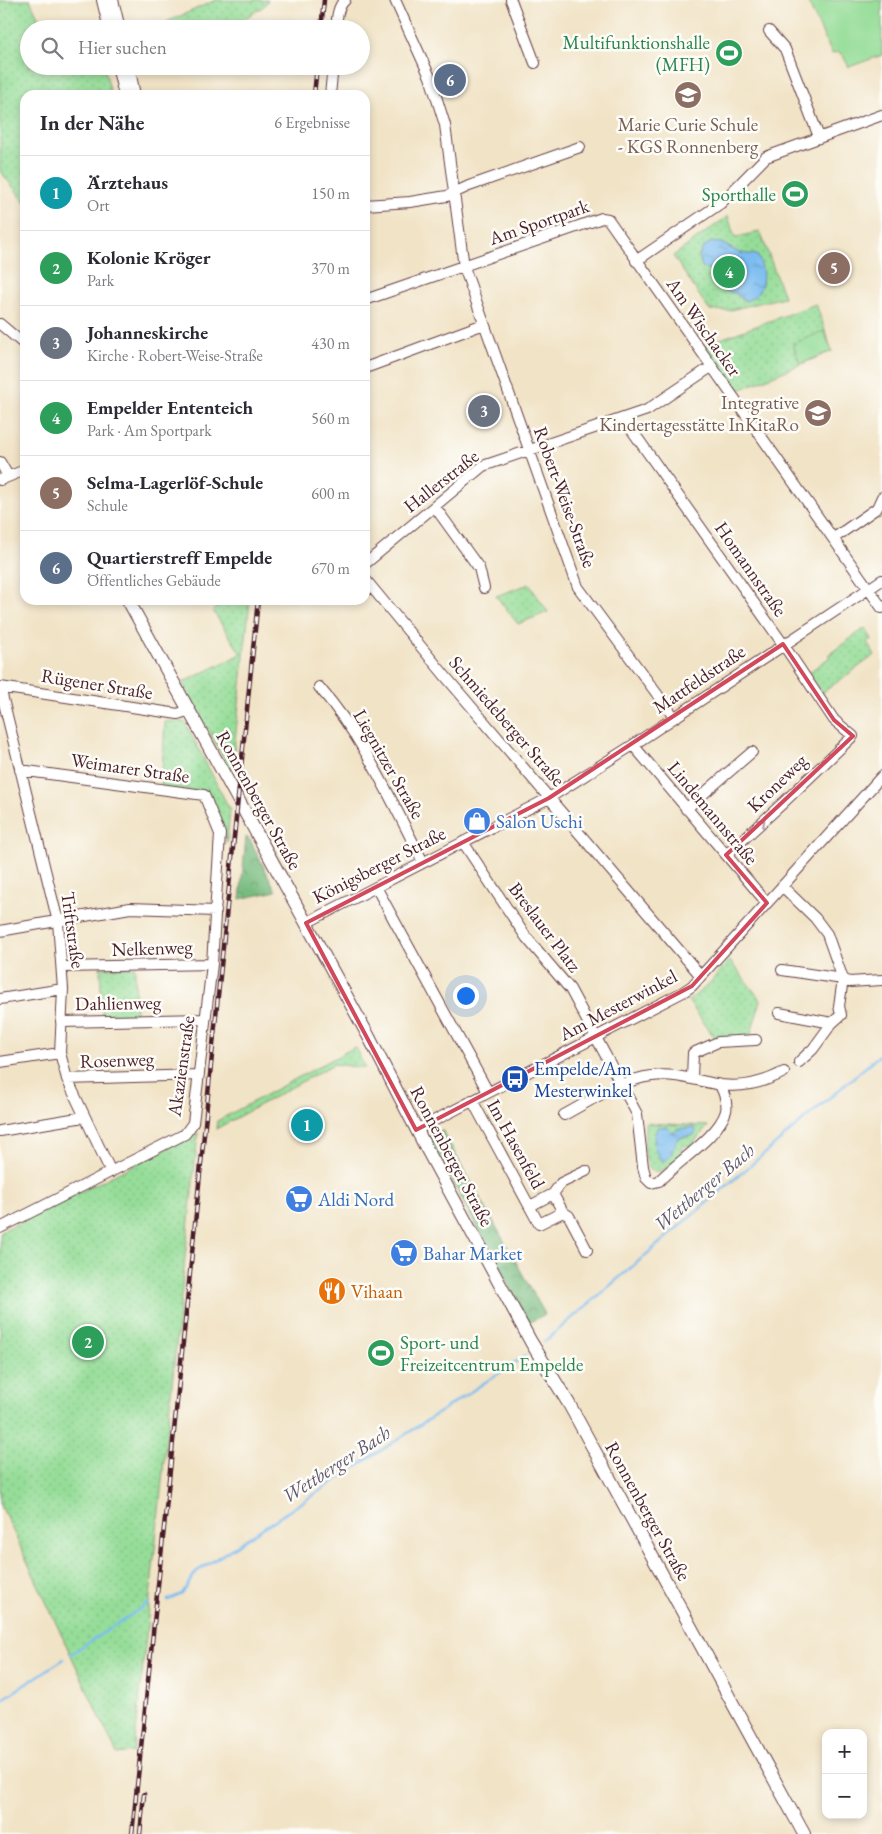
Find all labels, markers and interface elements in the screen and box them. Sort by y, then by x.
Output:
search box [20,20,370,75]
place label: Multifunktionshalle (MFH) [563,30,710,77]
icon: search [38,34,66,62]
text: Hier suchen [78,35,167,60]
sports icon: Multifunktionshalle (MFH) [714,38,744,68]
pin: 6 [434,61,466,99]
school or university icon: Marie Curie Schule - KGS Ronnenberg [673,80,703,110]
text: In der Nähe [40,109,145,136]
text: 6 Ergebnisse [274,112,350,133]
place label: Marie Curie Schule - KGS Ronnenberg [618,112,759,159]
text: Ärztehaus [87,170,168,195]
sports icon: Sporthalle [780,179,810,209]
place label: Sporthalle [702,182,776,207]
text: 1 [52,183,60,204]
text: 150 m [311,183,350,204]
street label: Am Sportpark [485,193,593,251]
text: Ort [87,195,110,216]
text: Kolonie Kröger [87,245,211,270]
pin: 5 [818,249,850,287]
pin: 4 [713,253,745,291]
text: 2 [52,258,60,279]
text: 370 m [311,258,350,279]
text: Park [87,270,114,291]
street label: Am Wischacker [660,272,748,382]
text: Johanneskirche [87,320,208,345]
text: 3 [52,333,60,354]
text: 430 m [311,333,350,354]
text: Kirche · Robert-Weise-Straße [87,345,263,366]
place label: Integrative Kindertagesstätte InKitaRo [599,390,799,437]
pin: 3 [468,392,500,430]
text: Empelder Ententeich [87,395,253,420]
school or university icon: Integrative Kindertagesstätte InKitaRo [803,398,833,428]
text: 4 [52,408,60,429]
text: 560 m [311,408,350,429]
text: Park · Am Sportpark [87,420,212,441]
street label: Robert-Weise-Straße [528,423,602,571]
street label: Hallerstraße [398,444,484,518]
text: Selma-Lagerlöf-Schule [87,470,263,495]
text: 5 [52,483,60,504]
text: 600 m [311,483,350,504]
text: Schule [87,495,128,516]
street label: Homannstraße [709,517,793,621]
text: Quartierstreff Empelde [87,545,272,570]
text: 6 [52,558,60,579]
text: 670 m [311,558,350,579]
text: Öffentliches Gebäude [87,570,221,591]
street label: Mattfeldstraße [648,639,750,719]
street label: Schmiedeberger Straße [443,650,571,792]
street label: Rügener Straße [39,663,155,705]
street label: Liegnitzer Straße [348,705,430,823]
street label: Ronnenberger Straße [210,726,308,874]
street label: Weimarer Straße [69,747,191,789]
street label: Kroneweg [742,748,813,818]
street label: Lindemannstraße [662,756,764,870]
shop icon: Salon Uschi [462,806,492,836]
place label: Salon Uschi [496,809,583,834]
one-way arrow [757,819,766,828]
street label: Königsberger Straße [308,821,450,909]
street label: Breslauer Platz [503,877,588,978]
street label: Triftstraße [55,890,91,970]
street label: Nelkenweg [111,934,194,962]
street label: Am Mesterwinkel [554,963,682,1047]
your location [453,983,479,1009]
street label: Dahlienweg [75,990,162,1016]
street label: Akazienstraße [161,1014,200,1119]
street label: Rosenweg [79,1046,155,1074]
place label: Empelde/Am Mesterwinkel [534,1056,633,1103]
bus stop icon: Empelde/Am Mesterwinkel [500,1064,530,1094]
street label: Ronnenberger Straße [404,1081,500,1231]
street label: Im Hasenfeld [481,1095,551,1194]
pin: 1 [291,1106,323,1144]
water label: Wettberger Bach [648,1137,760,1237]
supermarket icon: Aldi Nord [284,1184,314,1214]
place label: Aldi Nord [317,1187,395,1212]
supermarket icon: Bahar Market [389,1238,419,1268]
place label: Bahar Market [423,1241,522,1266]
restaurant icon: Vihaan [317,1276,347,1306]
place label: Vihaan [351,1279,403,1304]
pin: 2 [72,1323,104,1361]
place label: Sport- und Freizeitcentrum Empelde [400,1330,583,1377]
sports icon: Sport- und Freizeitcentrum Empelde [366,1338,396,1368]
water label: Wettberger Bach [277,1419,395,1509]
street label: Ronnenberger Straße [599,1437,697,1585]
map controls [822,1729,867,1819]
button: + [822,1729,867,1774]
button: − [822,1774,867,1819]

